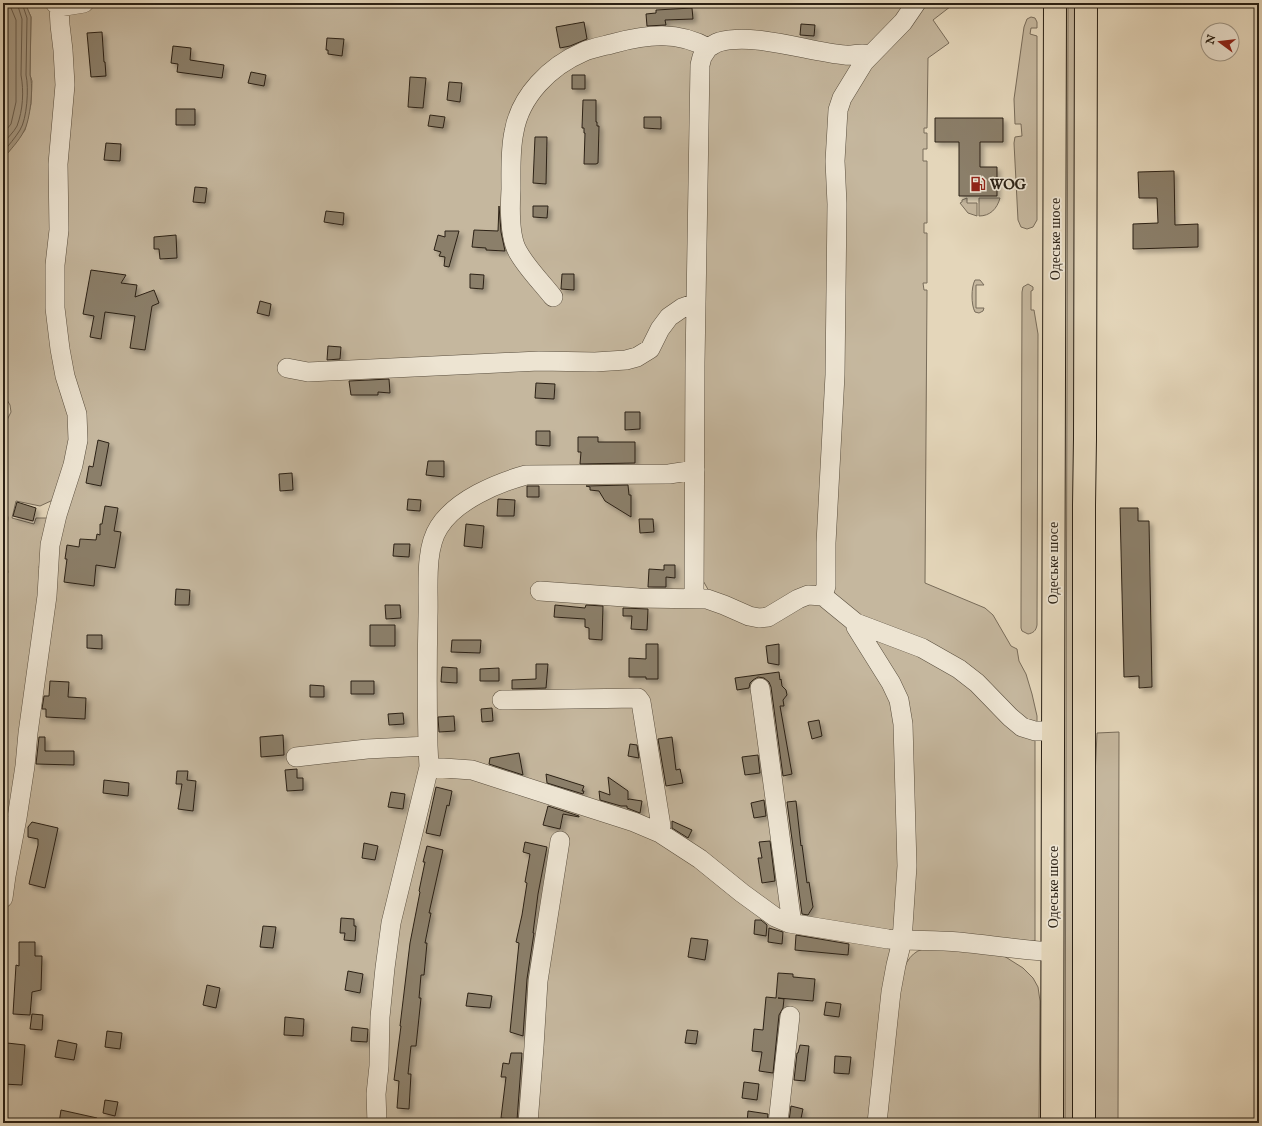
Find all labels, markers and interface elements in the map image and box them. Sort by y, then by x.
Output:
north arrow [1200,22,1240,62]
text: N [1203,33,1219,47]
fuel station icon: WOG [969,175,987,193]
place label: WOG [989,176,1027,194]
street label: Одеське шосе [1047,198,1065,280]
street label: Одеське шосе [1045,522,1063,604]
street label: Одеське шосе [1045,846,1063,928]

